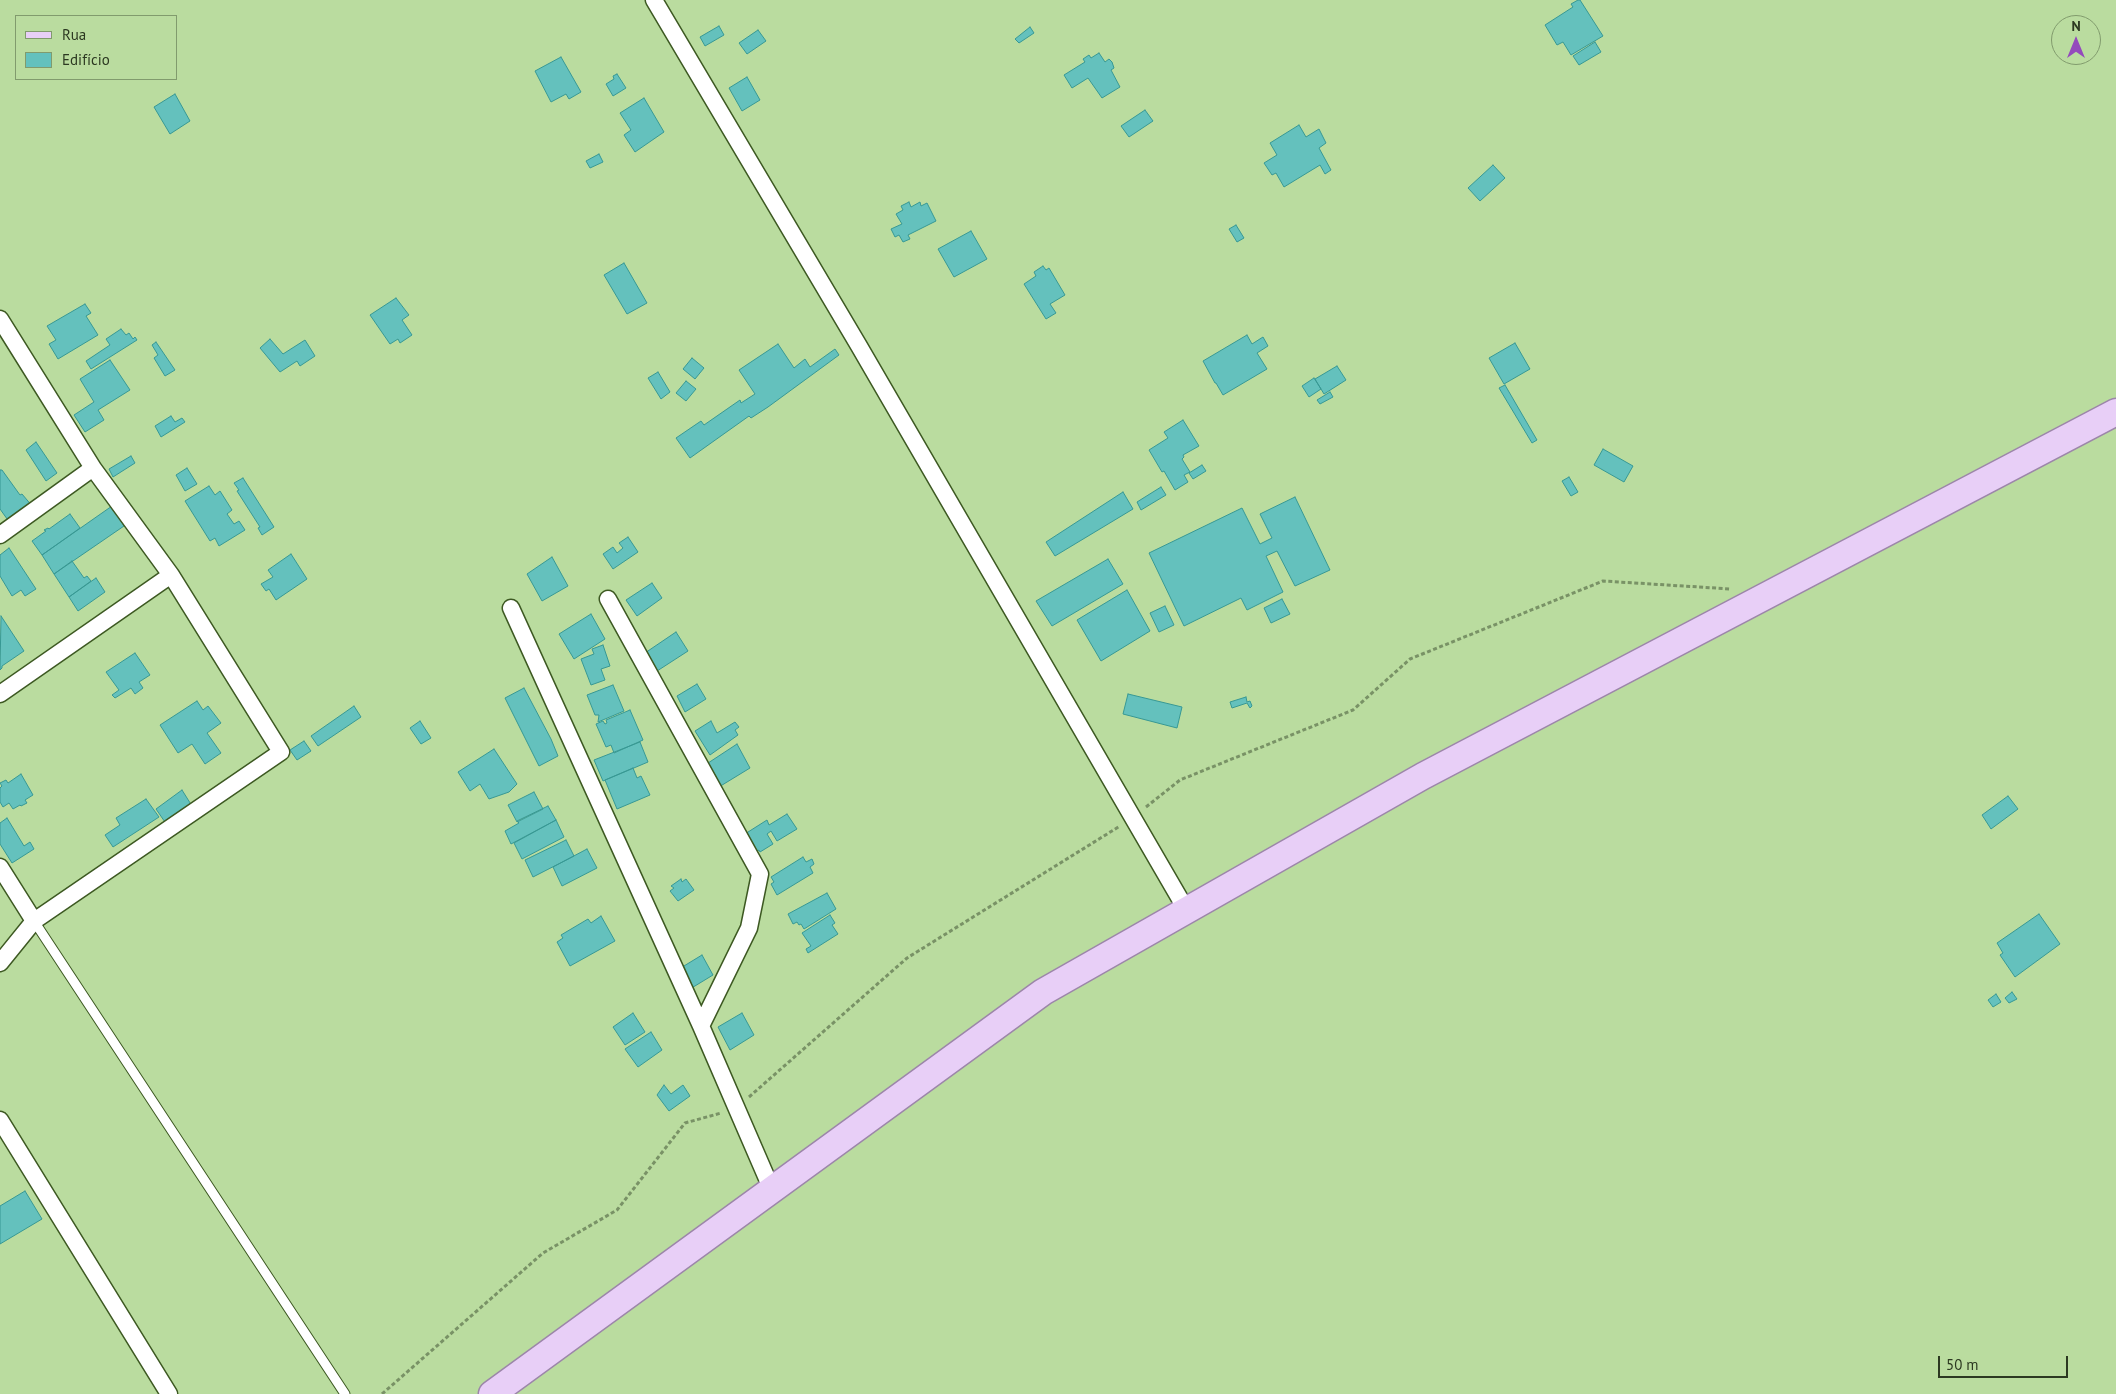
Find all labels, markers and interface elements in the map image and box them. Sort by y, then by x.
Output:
legend [15,15,178,80]
north arrow [2051,15,2101,65]
text: N [2071,17,2081,35]
text: Rua [62,25,86,44]
text: Edifício [62,50,110,69]
scale bar [1941,1346,2071,1378]
text: 50 m [1946,1355,1979,1374]

